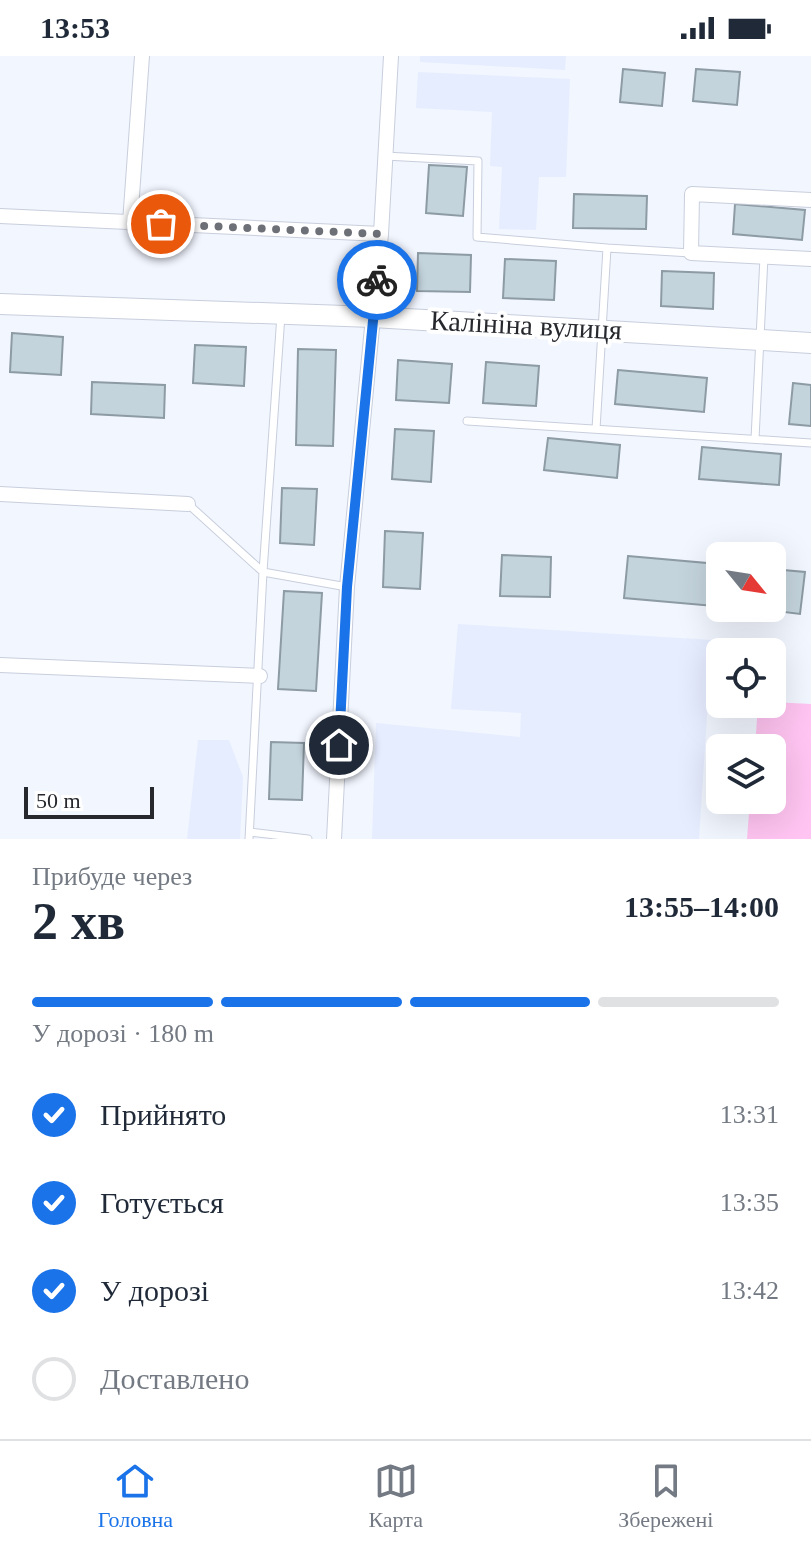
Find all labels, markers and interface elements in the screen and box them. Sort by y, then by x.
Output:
text: 13:53 [40,11,110,44]
pin [127,190,195,258]
icon: bag [139,202,183,246]
courier [337,240,417,320]
icon: bike [355,258,399,302]
street label: Калініна вулиця [429,305,623,346]
north arrow [706,542,786,622]
map controls [706,542,786,814]
button: locate [706,638,786,718]
pin [305,711,373,779]
icon: home [317,723,361,767]
button: layers [706,734,786,814]
scale bar [24,783,154,819]
text: 50 m [36,788,81,813]
text: Прибуде через [32,862,192,891]
text: 13:55–14:00 [624,890,779,923]
text: 2 хв [32,893,125,950]
text: У дорозі · 180 m [32,1019,214,1048]
icon: check [32,1093,76,1137]
text: Прийнято [100,1098,226,1131]
text: 13:31 [720,1100,779,1129]
icon: check [32,1181,76,1225]
text: Готується [100,1186,224,1219]
text: 13:35 [720,1188,779,1217]
icon: check [32,1269,76,1313]
text: У дорозі [100,1274,209,1307]
text: 13:42 [720,1276,779,1305]
text: Доставлено [100,1362,249,1395]
tab: Головна [98,1459,173,1533]
tab: Карта [368,1459,423,1533]
tab: Збережені [618,1459,713,1533]

